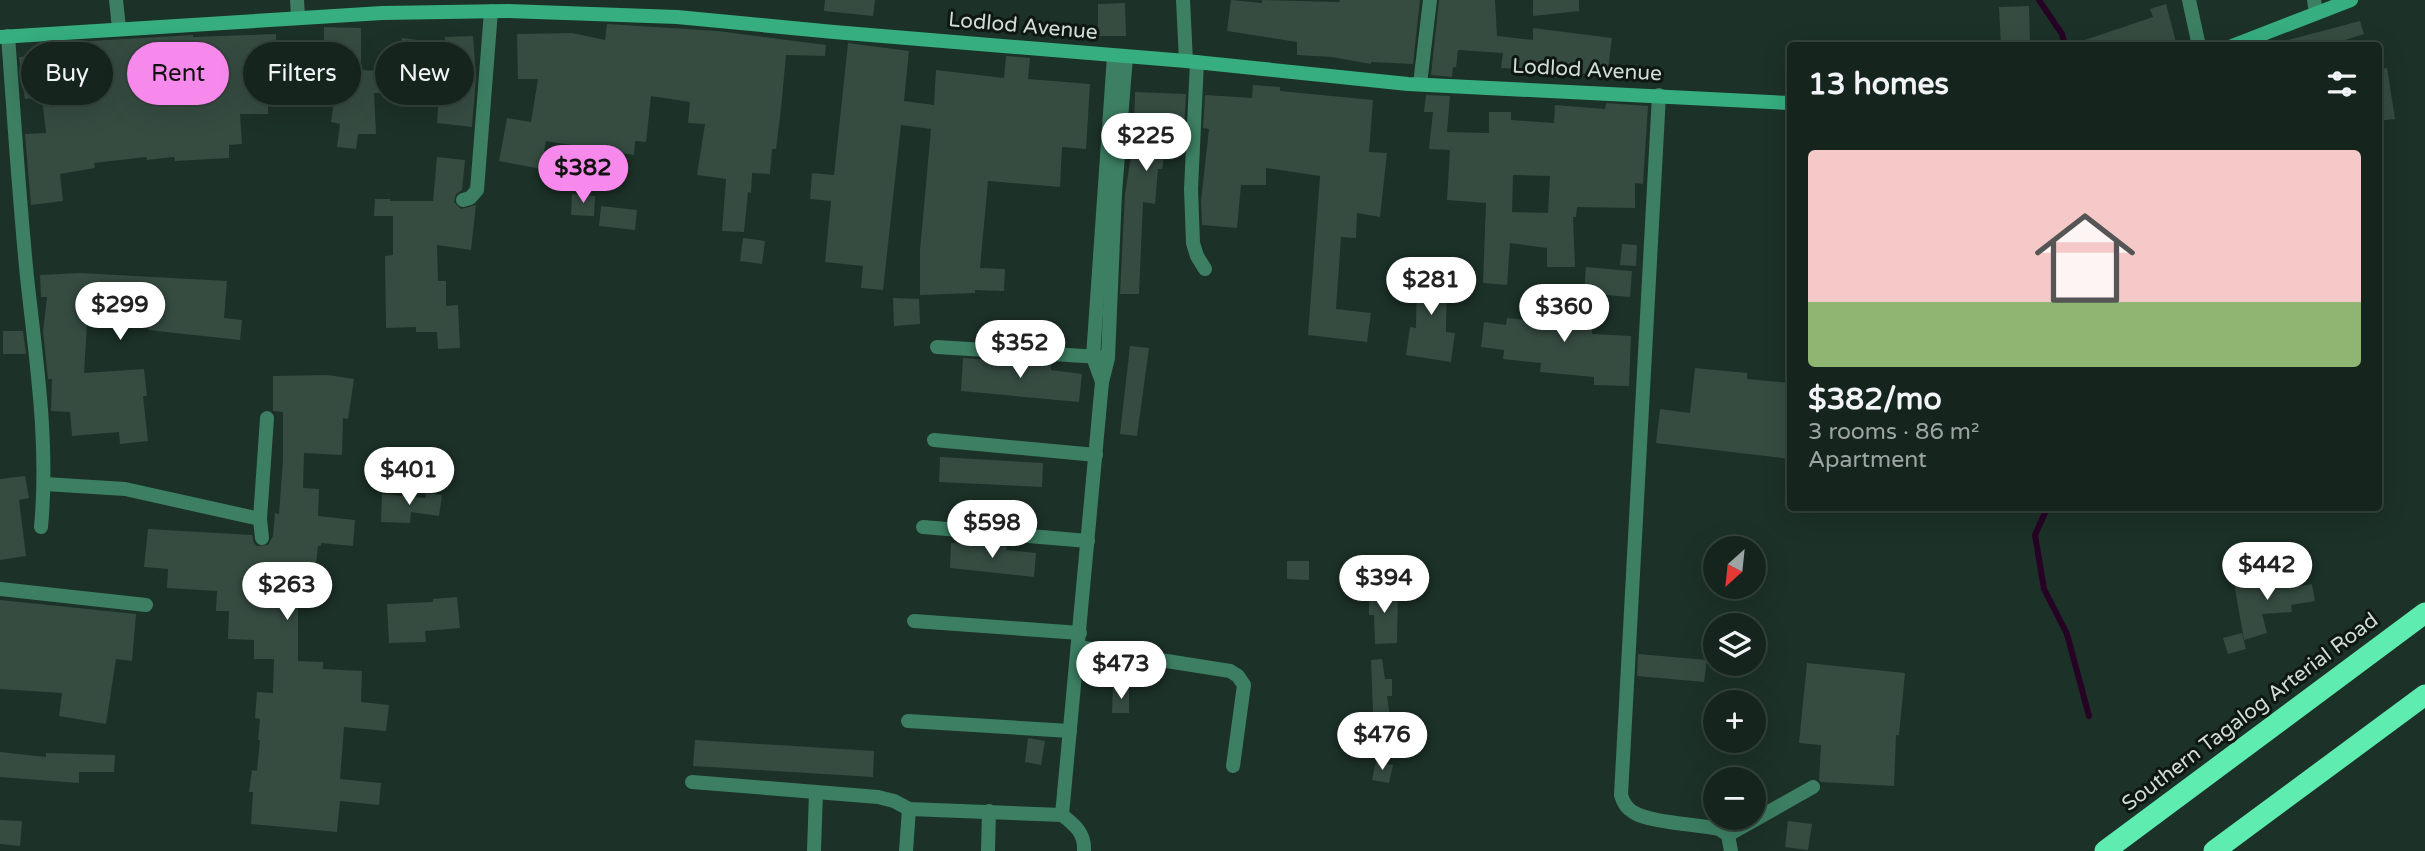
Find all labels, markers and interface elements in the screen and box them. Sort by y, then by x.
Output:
street label: Lodlod Avenue [947,7,1099,45]
chip: Buy [21,42,113,105]
chip: Rent [127,42,229,105]
chip: Filters [243,42,361,105]
chip: New [375,42,474,105]
street label: Lodlod Avenue [1511,54,1663,86]
icon: filters [2323,65,2361,103]
text: 13 homes [1808,66,1949,103]
pin: $225 [1105,114,1187,173]
text: $225 [1117,122,1175,150]
pin: $382 [542,146,624,205]
text: $382 [554,154,612,182]
icon: home [2022,195,2148,321]
pin: $281 [1390,258,1472,317]
text: $281 [1402,266,1460,294]
pin: $299 [79,282,161,342]
pin: $360 [1523,284,1605,344]
text: $299 [91,291,149,319]
text: $360 [1535,293,1593,321]
pin: $352 [979,320,1061,380]
text: $352 [991,329,1049,357]
text: $382/mo [1808,381,1942,418]
text: 3 rooms · 86 m² [1808,418,1979,446]
text: Apartment [1808,446,1927,474]
pin: $401 [368,448,450,507]
text: $401 [380,456,438,484]
pin: $598 [951,500,1033,560]
text: $598 [963,509,1021,537]
north arrow [1703,536,1766,598]
map controls [1703,536,1766,830]
pin: $442 [2226,542,2308,602]
text: $442 [2238,551,2296,579]
pin: $394 [1343,556,1425,615]
pin: $263 [246,562,328,622]
text: $394 [1355,564,1413,592]
text: $263 [258,571,316,599]
street label: Southern Tagalog Arterial Road [2117,608,2383,816]
button: layers [1703,613,1766,676]
pin: $473 [1080,642,1162,701]
text: $473 [1092,650,1150,678]
button: + [1703,690,1766,753]
pin: $476 [1341,712,1423,772]
text: $476 [1353,721,1411,749]
button: − [1703,767,1766,830]

